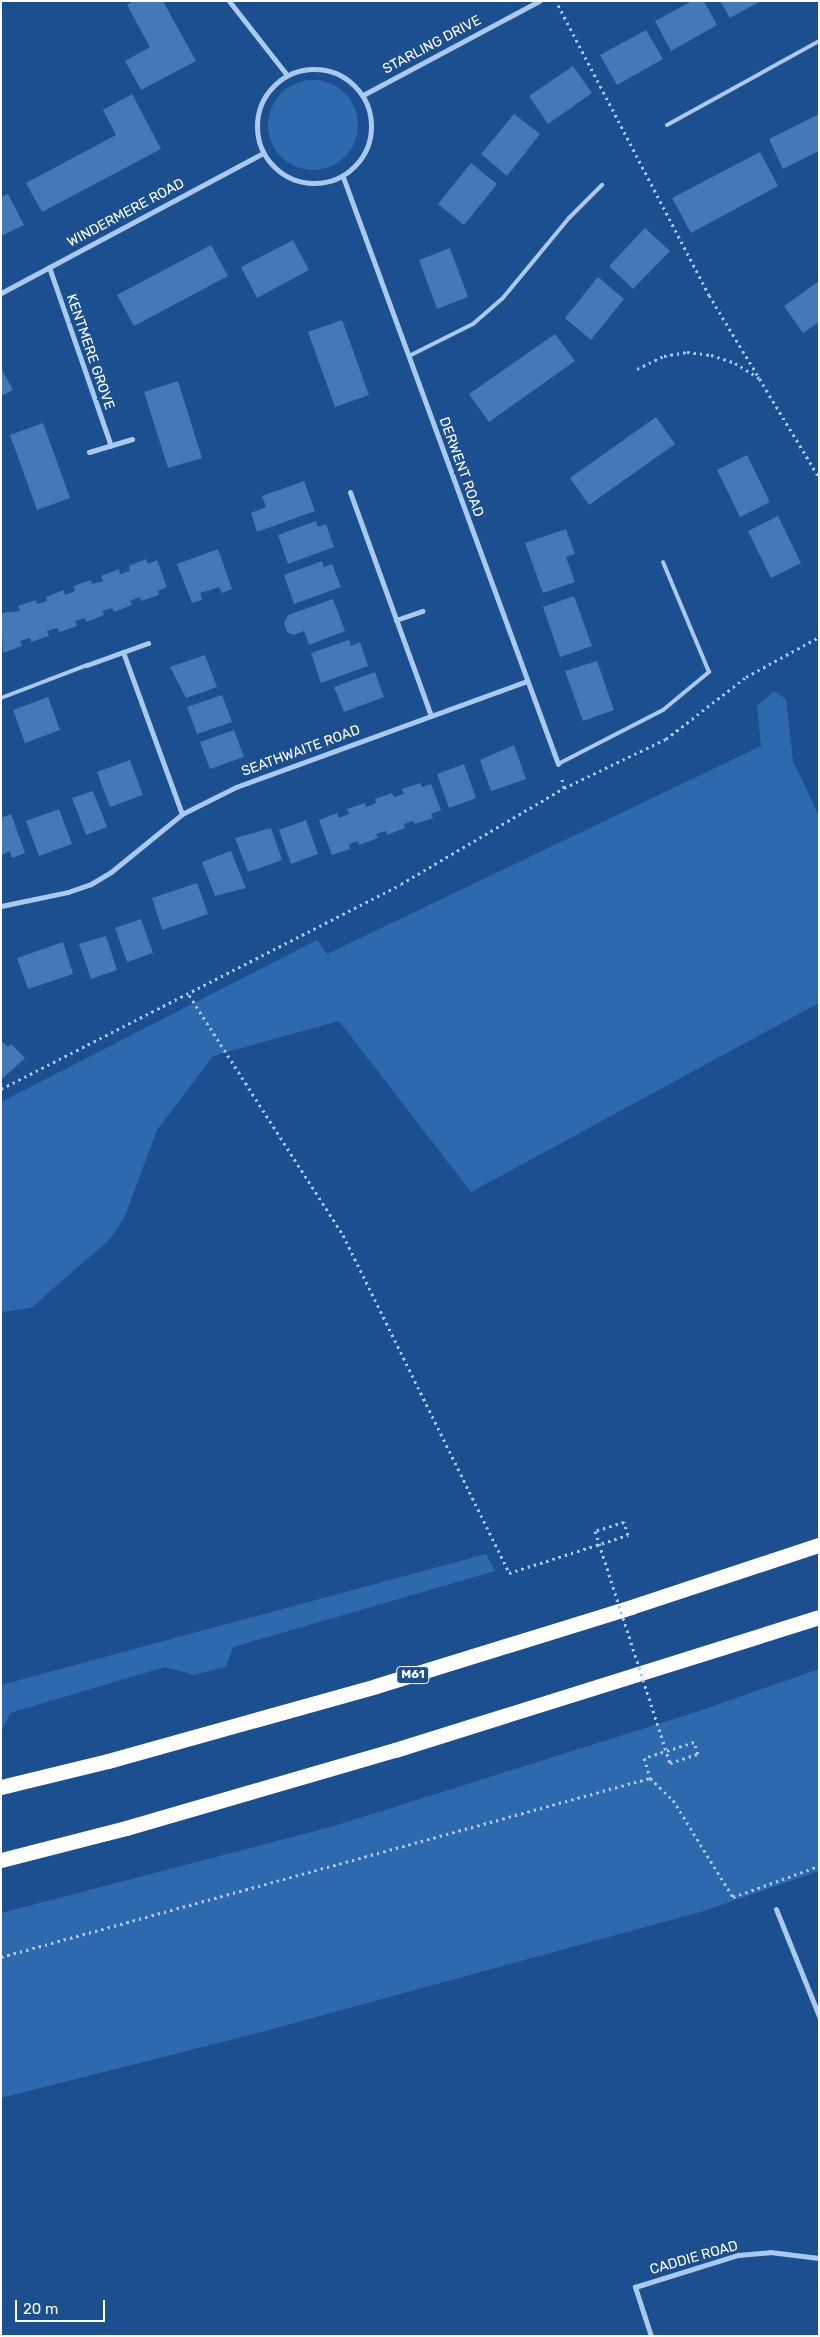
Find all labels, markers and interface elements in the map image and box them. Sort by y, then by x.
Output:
street label: STARLING DRIVE [380,12,484,78]
street label: WINDERMERE ROAD [65,175,187,251]
street label: KENTMERE GROVE [62,292,118,412]
street label: DERWENT ROAD [435,415,487,519]
street label: SEATHWAITE ROAD [239,722,363,780]
road number: M61 [396,1666,430,1684]
street label: CADDIE ROAD [648,2237,740,2279]
scale bar [18,2290,108,2322]
text: 20 m [23,2300,58,2318]

